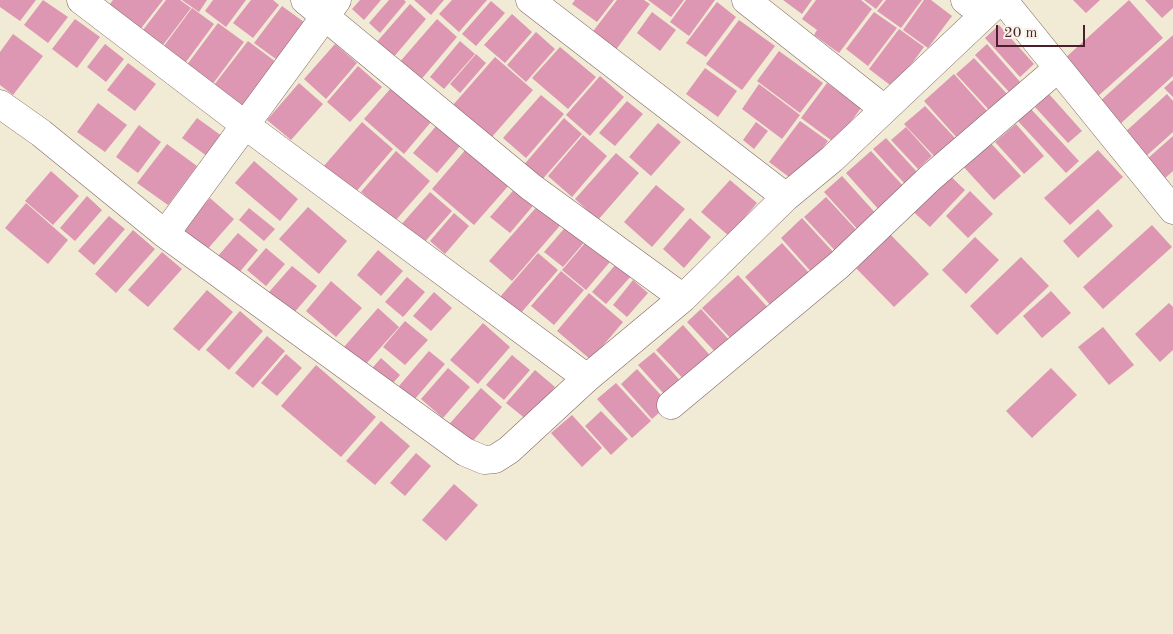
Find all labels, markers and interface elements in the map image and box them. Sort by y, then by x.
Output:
scale bar [998,15,1087,47]
text: 20 m [1004,26,1038,41]

